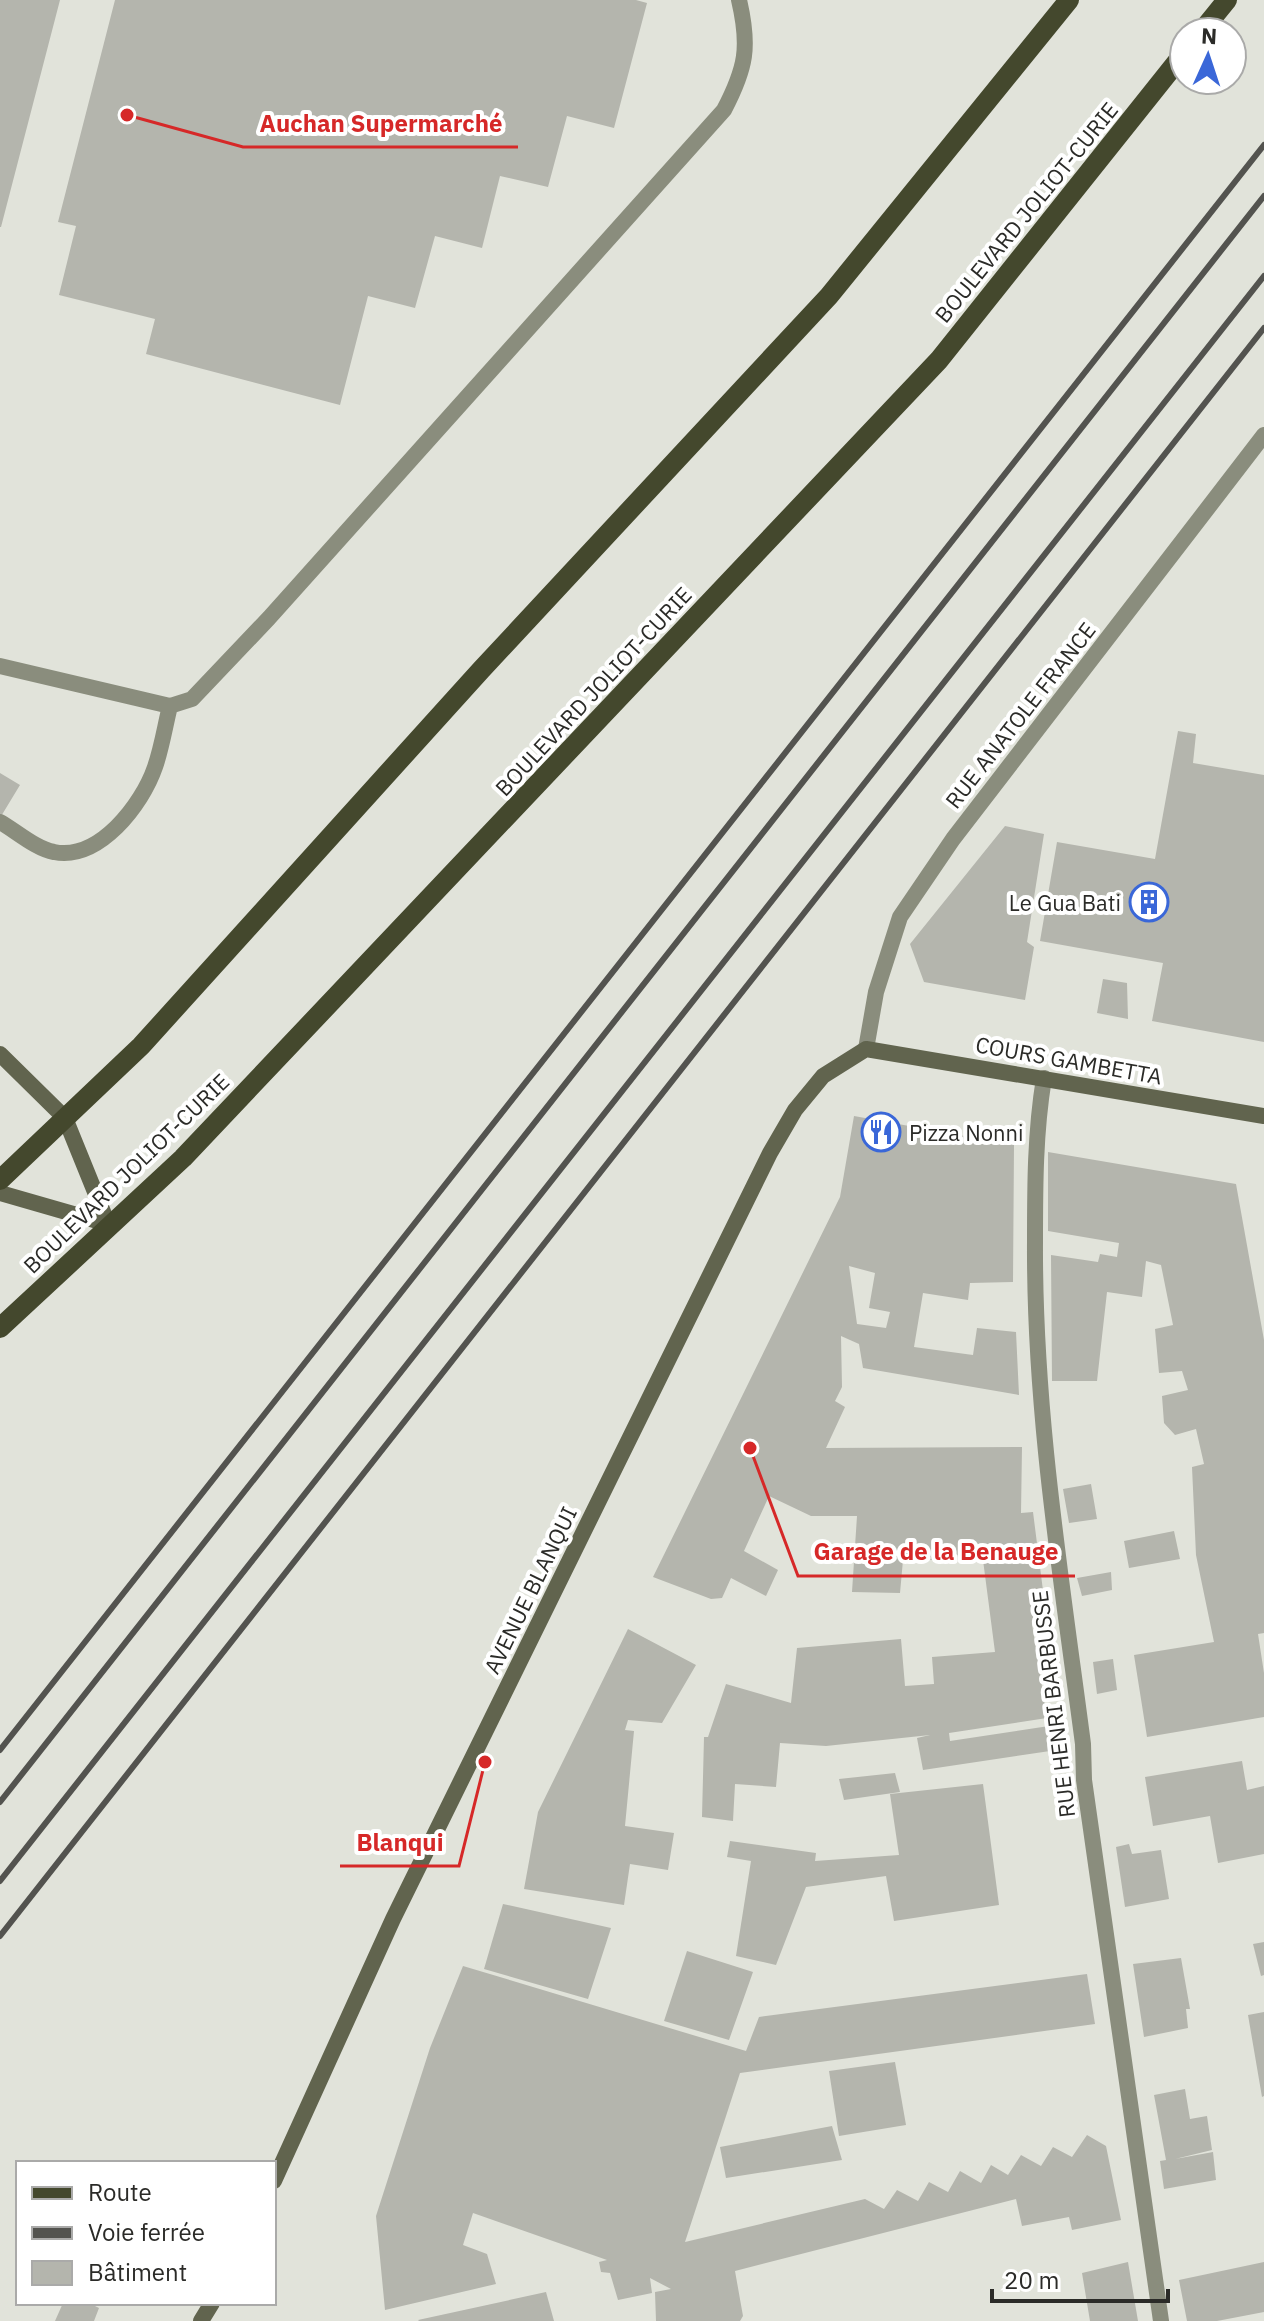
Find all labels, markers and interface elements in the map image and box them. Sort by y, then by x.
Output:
north arrow [1168,16,1248,96]
text: N [1200,21,1218,50]
street label: BOULEVARD JOLIOT-CURIE [928,96,1124,328]
callout: Auchan Supermarché [243,99,518,147]
text: Auchan Supermarché [259,107,503,139]
street label: BOULEVARD JOLIOT-CURIE [488,580,698,802]
street label: RUE ANATOLE FRANCE [938,616,1102,814]
building icon: Le Gua Bati [1128,881,1170,923]
place label: Le Gua Bati [1009,888,1121,917]
street label: COURS GAMBETTA [974,1029,1164,1091]
street label: BOULEVARD JOLIOT-CURIE [17,1067,235,1279]
restaurant icon: Pizza Nonni [860,1111,902,1153]
place label: Pizza Nonni [909,1118,1024,1147]
street label: AVENUE BLANQUI [477,1502,583,1678]
callout: Garage de la Benauge [798,1528,1075,1576]
text: Garage de la Benauge [814,1535,1058,1567]
street label: RUE HENRI BARBUSSE [1025,1589,1081,1819]
callout: Blanqui [340,1818,459,1866]
text: Blanqui [357,1826,444,1858]
legend [16,2161,276,2305]
text: Route [88,2176,152,2208]
text: Voie ferrée [88,2216,205,2248]
scale bar [992,2253,1168,2303]
text: Bâtiment [88,2256,187,2288]
text: 20 m [1004,2264,1059,2296]

